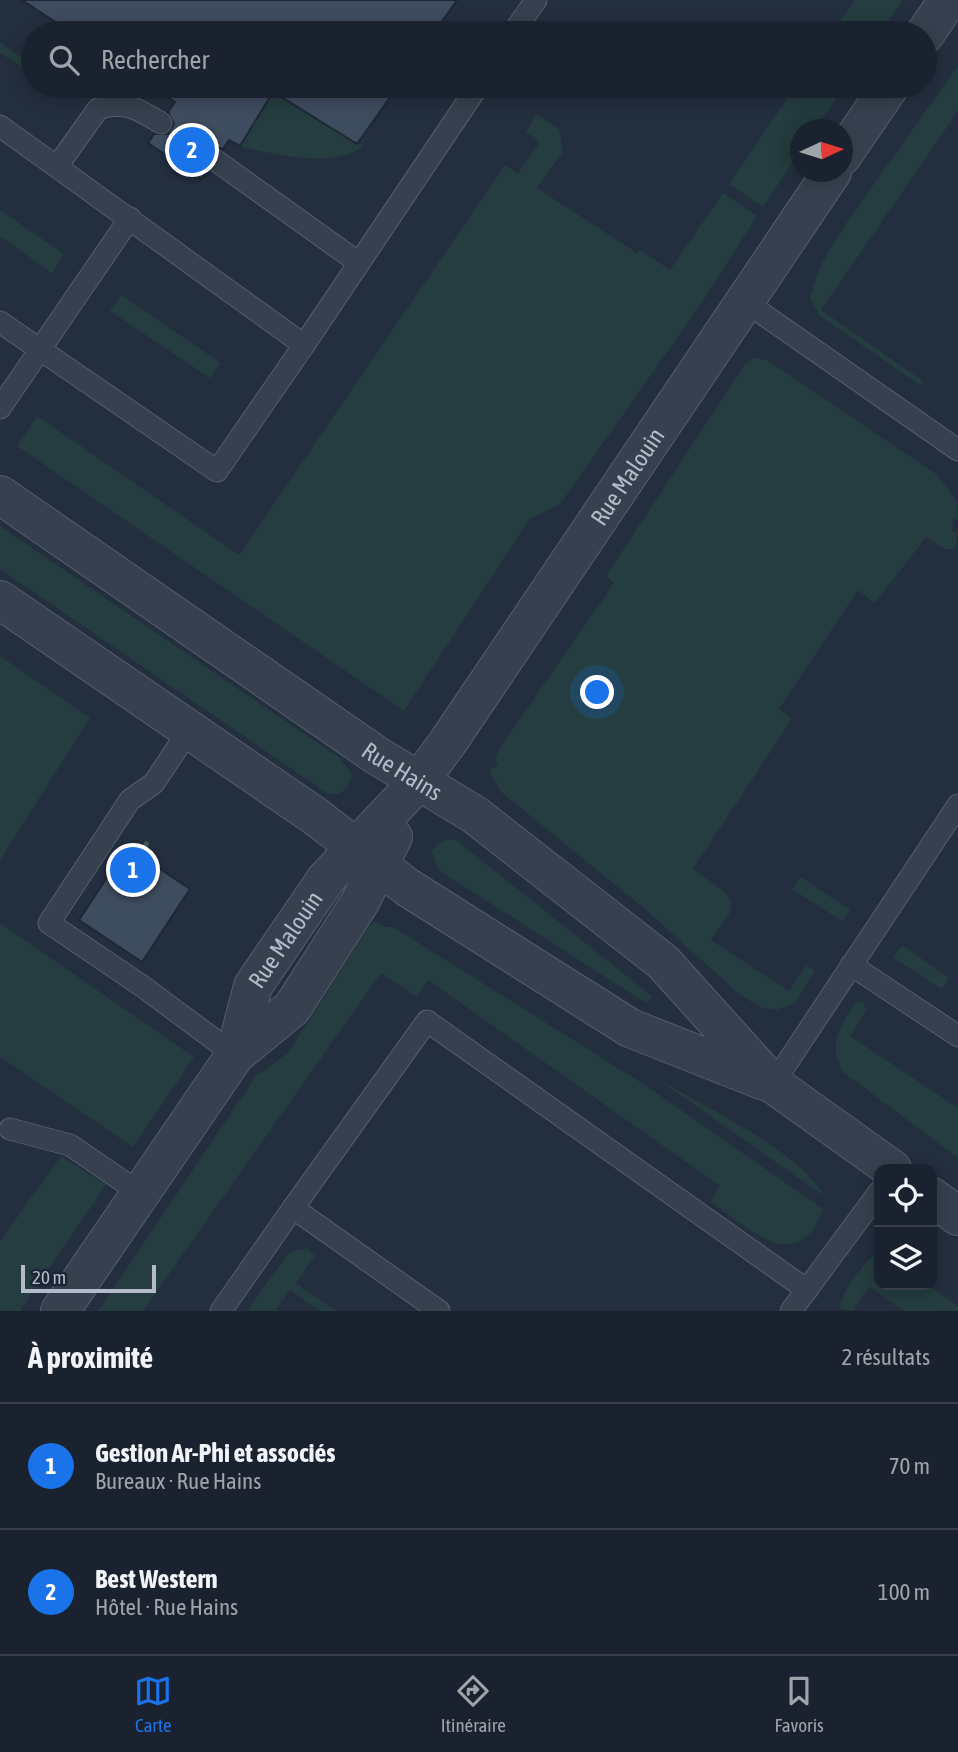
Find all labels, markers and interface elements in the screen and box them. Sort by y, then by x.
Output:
search box [21,21,937,98]
icon: search [45,41,83,79]
text: Rechercher [101,45,209,75]
north arrow [790,119,853,182]
pin: 2 [169,124,215,176]
street label: Rue Malouin [585,423,669,530]
your location [580,675,614,709]
street label: Rue Hains [357,736,447,805]
pin: 1 [110,844,156,896]
street label: Rue Malouin [242,886,327,993]
map controls [874,1164,937,1290]
button: locate [874,1164,937,1227]
button: layers [874,1227,937,1290]
scale bar [21,1262,156,1294]
text: 20 m [32,1266,66,1288]
text: À proximité [28,1340,153,1374]
text: 2 résultats [841,1344,930,1370]
text: Gestion Ar-Phi et associés [95,1438,336,1468]
text: 1 [46,1453,56,1479]
text: 70 m [889,1453,930,1479]
text: Bureaux · Rue Hains [95,1468,261,1494]
text: Best Western [95,1564,218,1594]
text: 2 [46,1579,56,1605]
text: 100 m [878,1579,930,1605]
text: Hôtel · Rue Hains [95,1594,238,1620]
tab: Carte [134,1672,172,1736]
tab: Itinéraire [441,1672,506,1736]
tab: Favoris [774,1672,824,1736]

